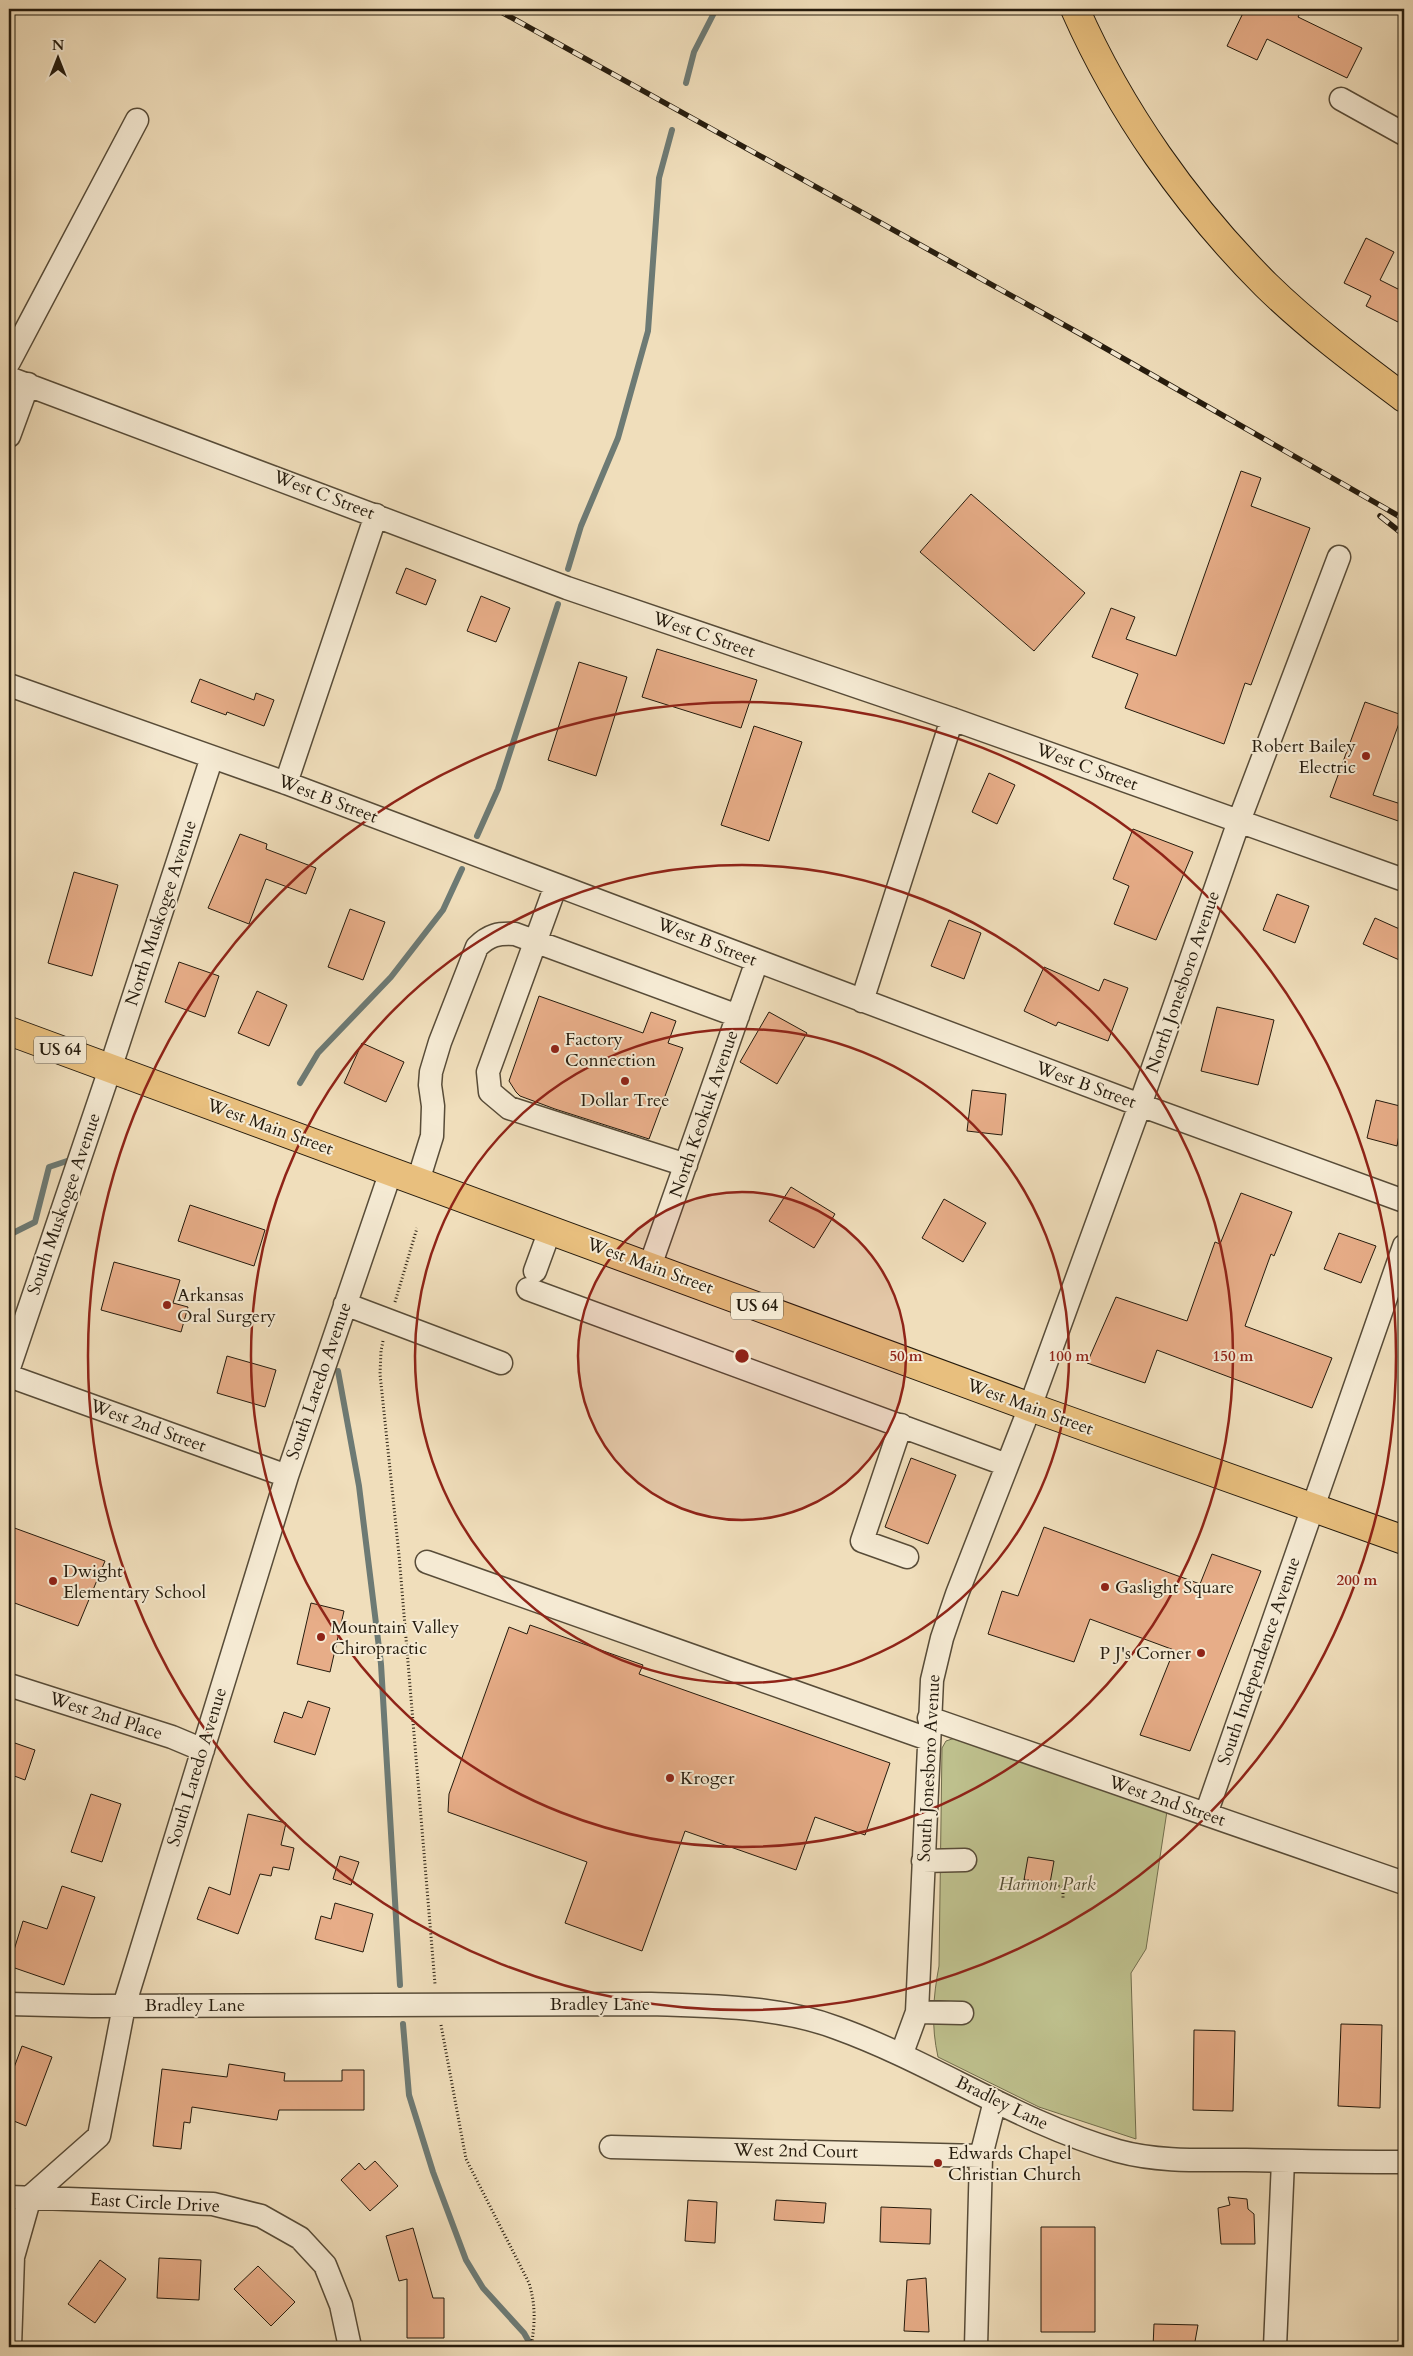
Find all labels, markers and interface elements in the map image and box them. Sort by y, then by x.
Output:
north arrow [32,32,82,82]
text: N [52,36,64,55]
street label: West C Street [269,464,378,526]
street label: West C Street [649,606,759,664]
place label: Robert Bailey Electric [1252,734,1356,780]
street label: West C Street [1032,737,1142,797]
marker: Robert Bailey Electric [1360,750,1372,762]
street label: West B Street [274,768,382,830]
street label: North Muskogee Avenue [119,817,203,1009]
street label: North Jonesboro Avenue [1140,888,1226,1076]
street label: West B Street [653,911,761,973]
place label: Factory Connection [565,1027,657,1073]
street label: North Keokuk Avenue [664,1027,744,1201]
road number: US 64 [34,1036,86,1064]
marker: Factory Connection [549,1043,561,1055]
street label: West B Street [1031,1055,1140,1115]
marker: Dollar Tree [619,1075,631,1087]
place label: Dollar Tree [581,1088,669,1113]
street label: West Main Street [202,1092,337,1162]
street label: South Muskogee Avenue [21,1110,107,1298]
street label: West Main Street [582,1231,717,1301]
place label: Arkansas Oral Surgery [177,1283,277,1329]
road number: US 64 [731,1292,783,1320]
marker: Arkansas Oral Surgery [161,1299,173,1311]
street label: South Laredo Avenue [280,1299,358,1463]
text: 50 m [889,1346,923,1366]
text: 100 m [1049,1346,1090,1366]
text: 150 m [1213,1346,1254,1366]
centre of rings [733,1347,751,1365]
street label: West Main Street [962,1372,1097,1442]
street label: West 2nd Street [86,1393,210,1459]
street label: South Independence Avenue [1212,1554,1306,1768]
place label: Dwight Elementary School [63,1559,206,1605]
text: 200 m [1337,1570,1378,1590]
marker: Dwight Elementary School [47,1575,59,1587]
place label: Gaslight Square [1115,1575,1234,1600]
marker: Gaslight Square [1099,1581,1111,1593]
place label: Mountain Valley Chiropractic [331,1615,460,1661]
marker: Mountain Valley Chiropractic [315,1631,327,1643]
place label: P J's Corner [1099,1641,1191,1666]
marker: P J's Corner [1195,1647,1207,1659]
street label: South Jonesboro Avenue [912,1673,946,1863]
street label: South Laredo Avenue [161,1684,233,1850]
street label: West 2nd Place [45,1686,166,1746]
place label: Kroger [680,1766,735,1791]
street label: West 2nd Street [1104,1769,1229,1833]
marker: Kroger [664,1772,676,1784]
park label: Harmon Park [998,1872,1096,1897]
street label: Bradley Lane [550,1992,650,2017]
street label: Bradley Lane [145,1993,245,2018]
street label: Bradley Lane [951,2070,1053,2136]
street label: West 2nd Court [733,2137,859,2165]
place label: Edwards Chapel Christian Church [948,2141,1081,2187]
marker: Edwards Chapel Christian Church [932,2157,944,2169]
street label: East Circle Drive [89,2187,221,2219]

